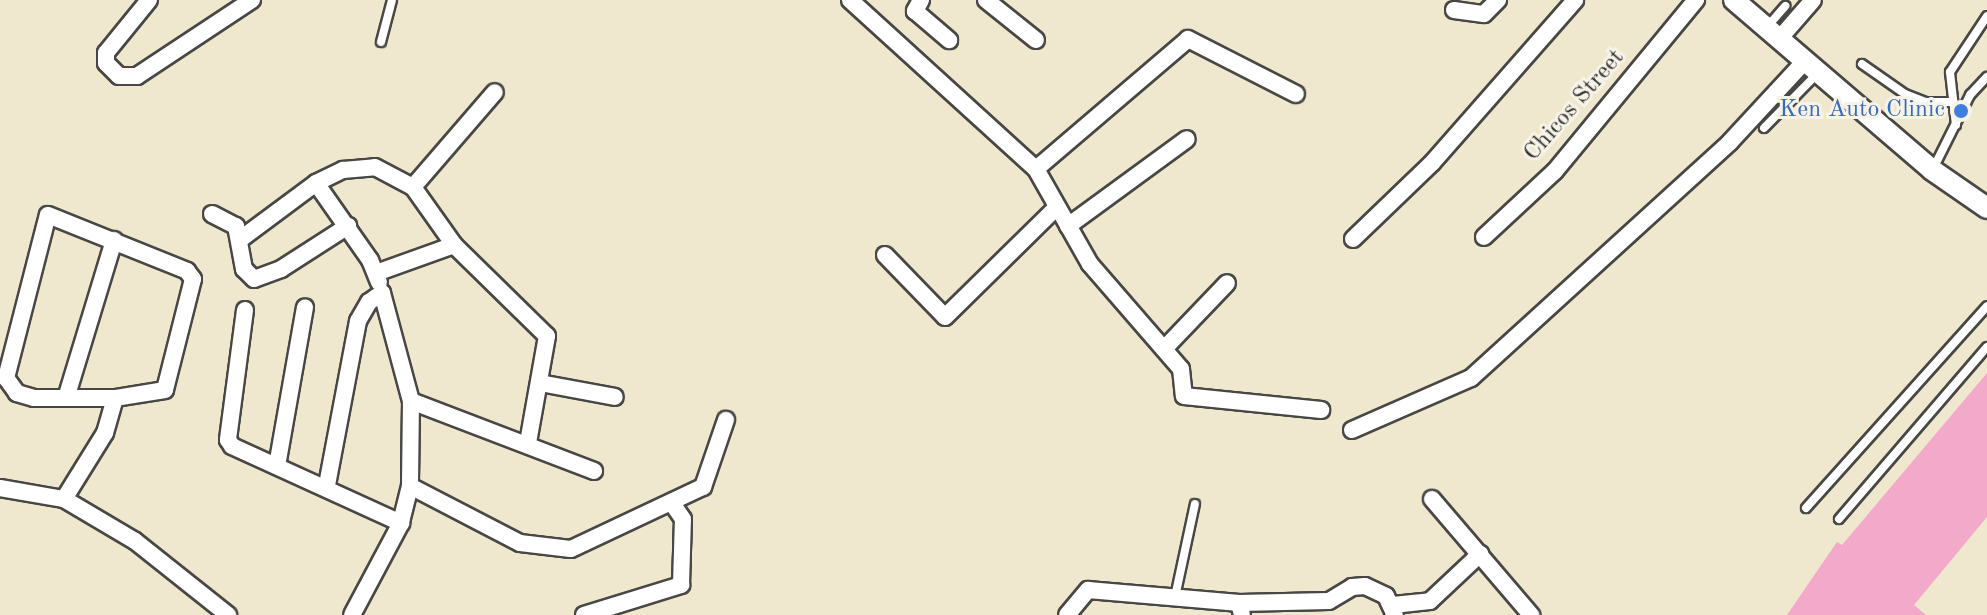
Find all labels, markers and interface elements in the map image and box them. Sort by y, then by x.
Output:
street label: Chicos Street [1519,44,1631,168]
place label: Ken Auto Clinic [1779,97,1945,125]
marker: Ken Auto Clinic [1952,102,1970,120]

